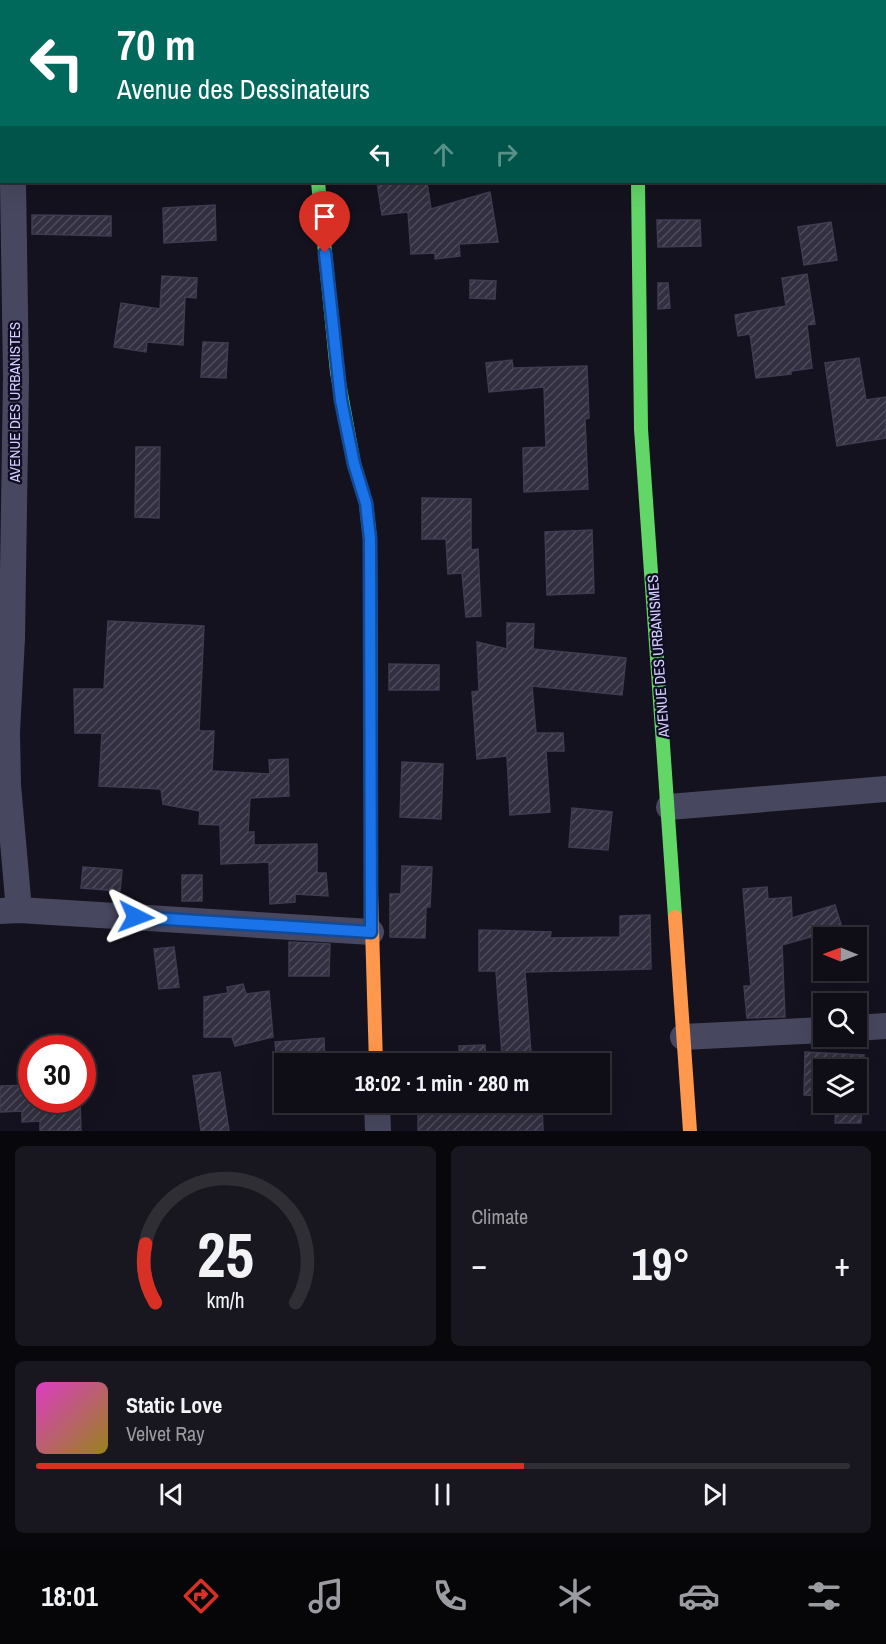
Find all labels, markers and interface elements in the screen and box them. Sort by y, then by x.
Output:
text: 70 m [117,17,196,73]
icon: left [18,24,96,102]
text: Avenue des Dessinateurs [117,71,370,107]
icon: left [364,138,397,171]
icon: ahead [427,138,460,171]
icon: right [490,138,523,171]
pin [299,191,350,253]
icon: arrive [308,200,341,233]
street label: AVENUE DES URBANISTES [4,322,25,483]
street label: AVENUE DES URBANISMES [642,574,674,739]
position arrow [104,885,168,949]
north arrow [813,927,867,981]
map controls [813,927,867,1113]
button: search [813,993,867,1047]
speed limit sign: 30 [18,1035,96,1113]
button: layers [813,1059,867,1113]
text: 18:02 · 1 min · 280 m [355,1068,529,1098]
text: Climate [472,1203,528,1230]
text: 25 [197,1212,254,1296]
text: 19° [631,1233,690,1294]
text: − [472,1242,487,1286]
text: + [834,1242,850,1286]
text: km/h [206,1286,244,1315]
text: Static Love [126,1390,222,1420]
text: Velvet Ray [126,1420,204,1447]
icon: previous [155,1478,188,1511]
icon: pause [426,1478,459,1511]
icon: next [698,1478,731,1511]
icon: directions [180,1575,222,1617]
icon: music [305,1575,347,1617]
icon: phone [429,1575,471,1617]
icon: climate [554,1575,596,1617]
icon: car [678,1575,720,1617]
icon: filters [803,1575,845,1617]
text: 18:01 [41,1578,98,1614]

